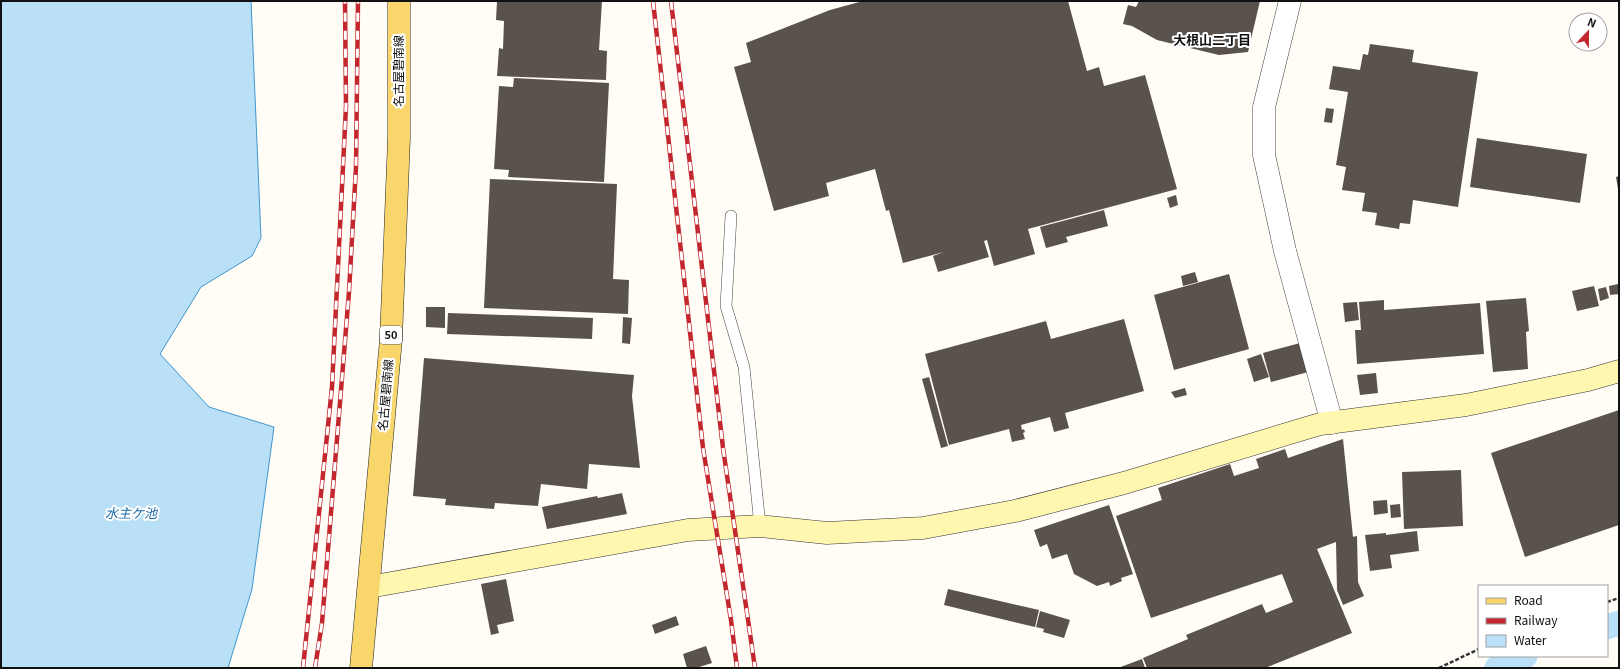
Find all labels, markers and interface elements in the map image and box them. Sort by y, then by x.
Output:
north arrow [1568,12,1608,52]
text: N [1585,13,1599,31]
district label: 大根山二丁目 [1173,30,1251,49]
street label: 名古屋碧南線 [389,35,406,107]
road number: 50 [380,326,402,344]
street label: 名古屋碧南線 [373,358,396,431]
water label: 水主ケ池 [105,503,159,522]
legend [1478,585,1608,657]
text: Road [1514,591,1543,608]
text: Railway [1514,611,1558,628]
text: Water [1514,631,1547,648]

